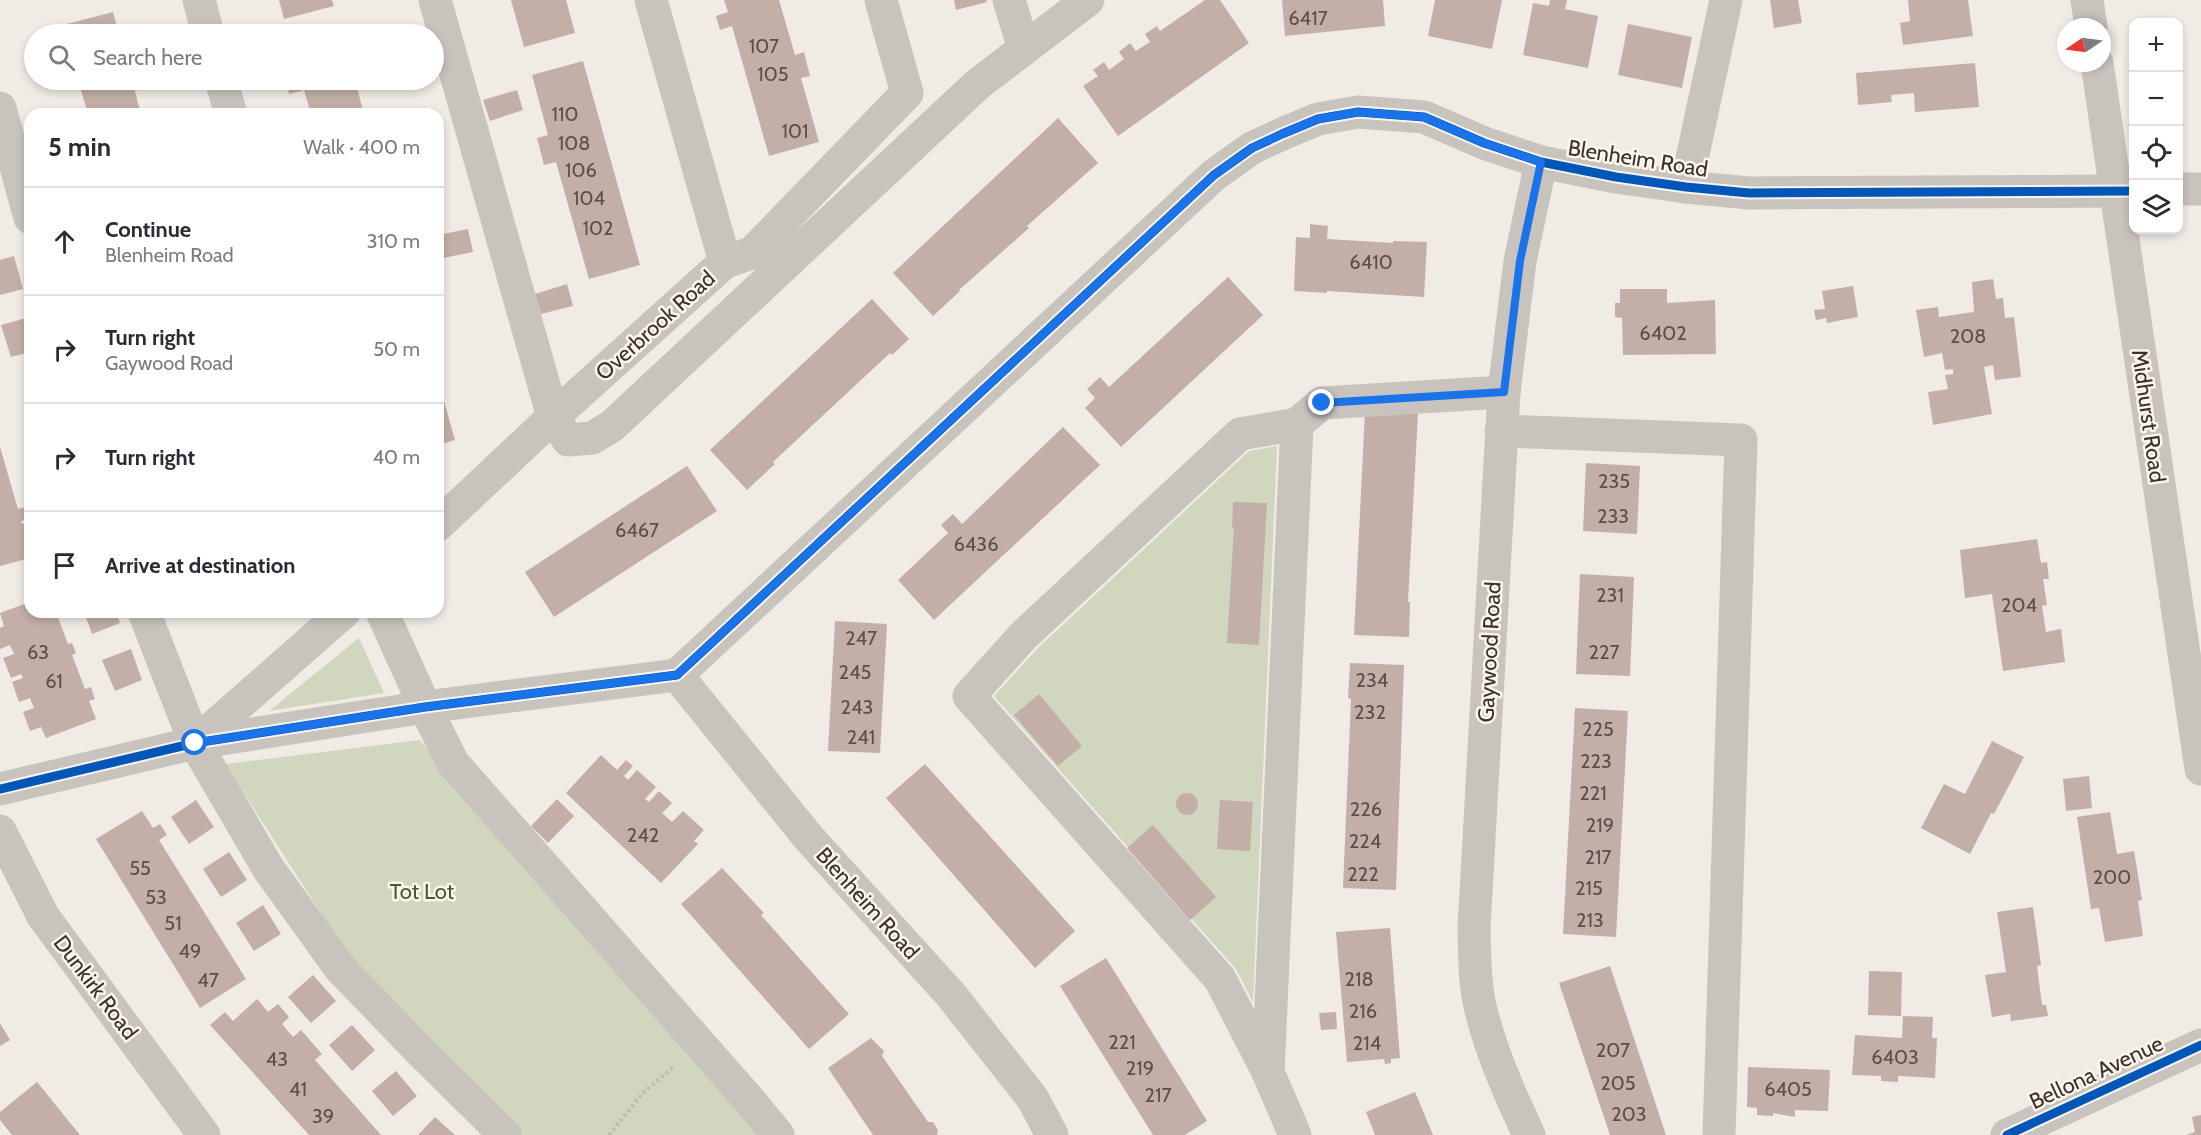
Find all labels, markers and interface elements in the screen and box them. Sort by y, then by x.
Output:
house number: 6417 [1288,6,1328,30]
north arrow [2057,18,2111,72]
map controls [2129,18,2183,234]
button: + [2129,18,2183,72]
search box [24,24,444,90]
house number: 107 [749,34,779,58]
icon: search [45,41,78,74]
text: Search here [93,44,202,71]
house number: 105 [757,62,789,86]
button: − [2129,72,2183,126]
house number: 110 [552,102,579,126]
house number: 101 [782,119,809,143]
button: locate [2129,126,2183,180]
text: 5 min [48,131,111,163]
house number: 108 [558,131,590,155]
street label: Blenheim Road [1566,134,1710,183]
text: Walk · 400 m [303,135,420,159]
house number: 106 [565,158,597,182]
button: layers [2129,180,2183,234]
house number: 104 [573,186,605,210]
text: Continue [105,216,191,243]
house number: 102 [583,216,613,240]
icon: ahead [48,225,81,258]
text: 310 m [367,229,420,253]
text: Blenheim Road [105,243,234,267]
house number: 6410 [1349,250,1393,274]
street label: Overbrook Road [590,265,721,386]
house number: 6402 [1639,321,1687,345]
text: Turn right [105,324,195,351]
house number: 208 [1950,324,1986,348]
icon: right [48,333,81,366]
text: 50 m [373,337,420,361]
street label: Midhurst Road [2126,348,2171,484]
text: Gaywood Road [105,351,233,375]
route end [1308,389,1334,415]
icon: right [48,441,81,474]
text: Turn right [105,444,195,471]
text: 40 m [372,445,420,469]
house number: 235 [1598,469,1630,493]
house number: 233 [1597,504,1629,528]
house number: 6467 [615,518,659,542]
house number: 6436 [953,532,999,556]
icon: arrive [48,549,81,582]
text: Arrive at destination [105,552,295,579]
street label: Gaywood Road [1472,581,1507,723]
house number: 231 [1596,583,1624,607]
house number: 204 [2001,593,2037,617]
house number: 247 [845,626,877,650]
house number: 63 [27,640,49,664]
house number: 227 [1588,640,1620,664]
house number: 245 [839,660,871,684]
house number: 234 [1356,668,1389,692]
house number: 61 [45,669,63,693]
house number: 243 [841,695,873,719]
house number: 232 [1354,700,1386,724]
house number: 225 [1582,717,1614,741]
house number: 241 [847,725,875,749]
route start [181,729,207,755]
house number: 223 [1580,749,1612,773]
house number: 221 [1579,781,1607,805]
house number: 226 [1350,797,1382,821]
house number: 219 [1586,813,1614,837]
house number: 242 [627,823,659,847]
house number: 224 [1349,829,1382,853]
street label: Blenheim Road [810,842,925,965]
house number: 217 [1584,845,1612,869]
house number: 55 [129,856,151,880]
house number: 222 [1347,862,1379,886]
house number: 200 [2093,865,2131,889]
house number: 215 [1575,876,1603,900]
park label: Tot Lot [390,878,455,905]
house number: 53 [145,885,167,909]
house number: 213 [1576,908,1604,932]
house number: 51 [164,911,182,935]
street label: Dunkirk Road [48,930,144,1045]
house number: 49 [179,939,201,963]
house number: 218 [1344,967,1374,991]
house number: 47 [197,968,219,992]
house number: 216 [1349,999,1377,1023]
house number: 221 [1108,1030,1136,1054]
street label: Bellona Avenue [2025,1030,2167,1115]
house number: 214 [1353,1031,1382,1055]
house number: 207 [1596,1038,1630,1062]
house number: 6403 [1871,1045,1919,1069]
house number: 43 [266,1047,288,1071]
house number: 219 [1126,1056,1154,1080]
house number: 205 [1600,1071,1636,1095]
house number: 41 [289,1077,307,1101]
house number: 6405 [1764,1077,1812,1101]
house number: 217 [1144,1083,1172,1107]
house number: 203 [1611,1102,1647,1126]
house number: 39 [312,1104,334,1128]

